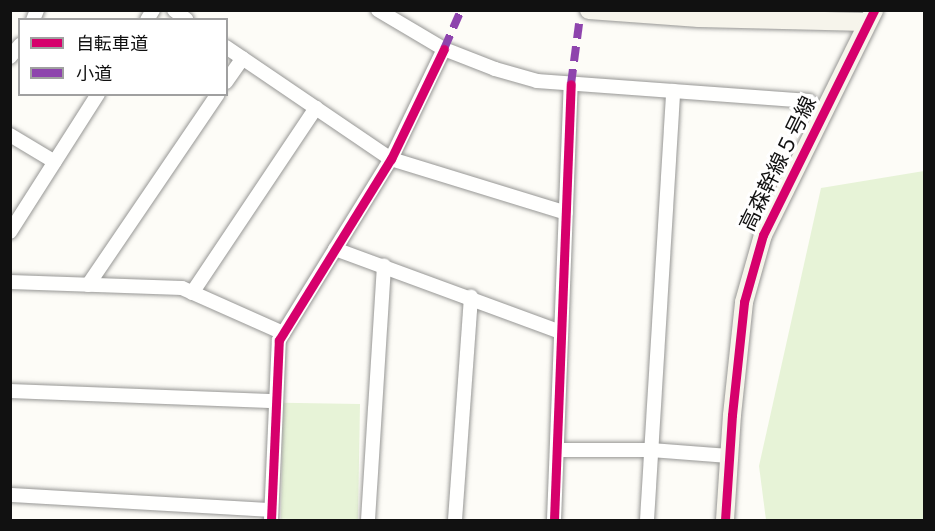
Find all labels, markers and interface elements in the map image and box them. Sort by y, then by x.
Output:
legend [18,18,228,96]
text: 自転車道 [76,31,148,58]
text: 小道 [76,61,112,88]
street label: 高森幹線５号線 [735,92,823,236]

